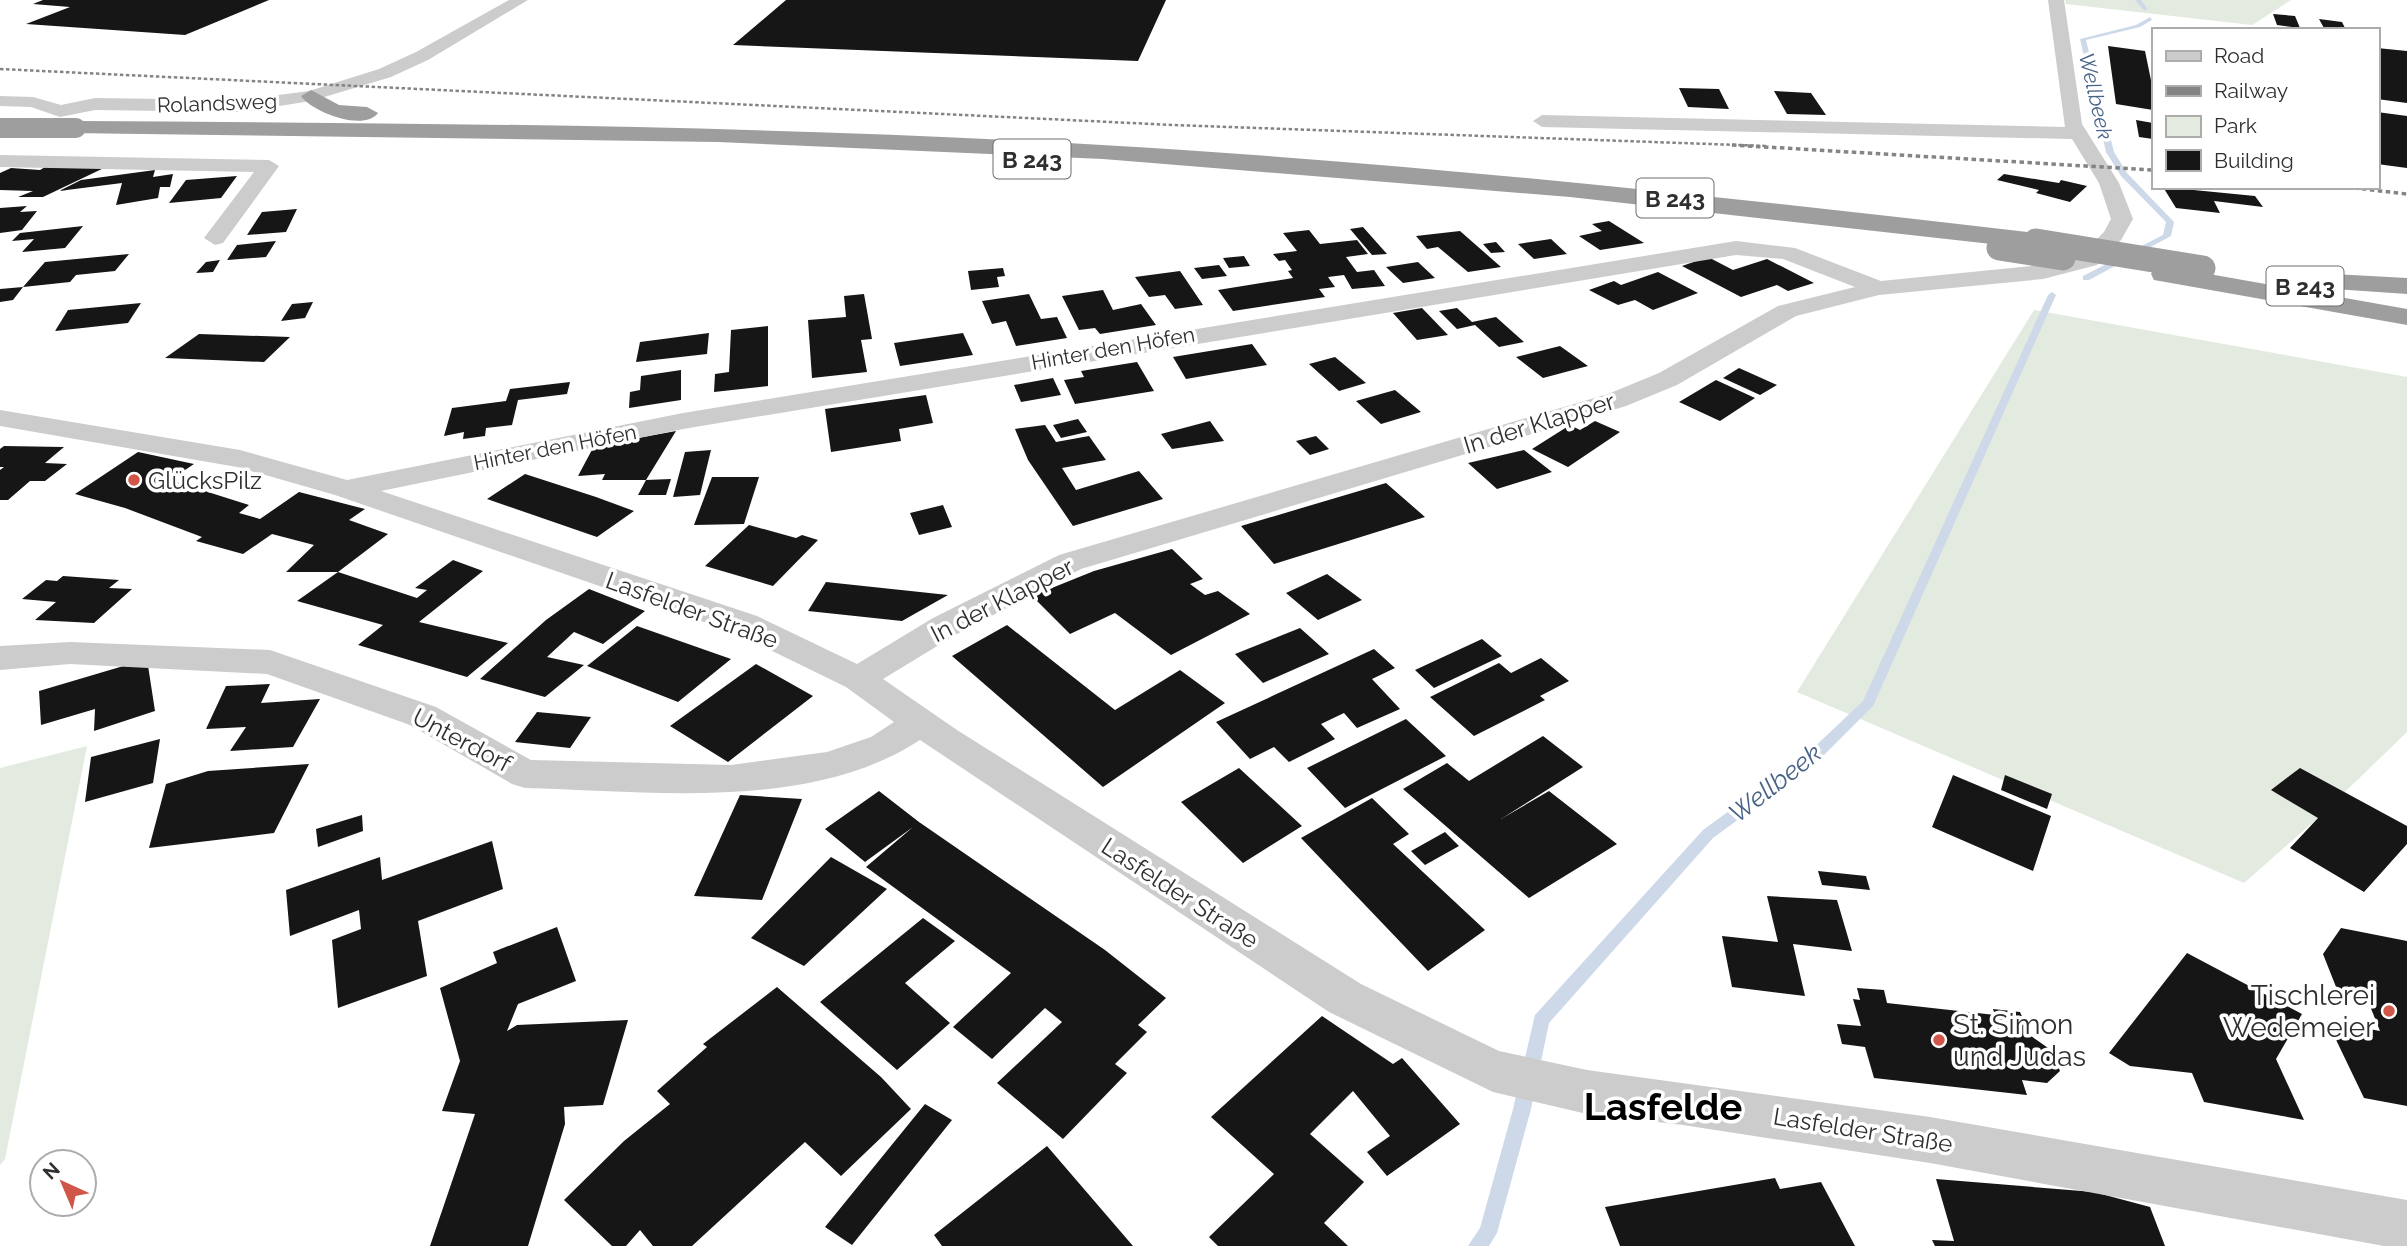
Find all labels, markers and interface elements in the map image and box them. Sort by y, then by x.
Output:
legend [2152,28,2379,189]
text: Road [2214,43,2264,68]
water label: Wellbeek [2074,50,2118,142]
text: Railway [2214,78,2288,103]
street label: Rolandsweg [156,88,278,118]
text: Park [2214,113,2257,138]
road number: B 243 [993,140,1070,178]
text: Building [2214,148,2294,173]
road number: B 243 [1636,178,1714,218]
road number: B 243 [2266,266,2344,306]
street label: Hinter den Höfen [1029,321,1197,375]
street label: In der Klapper [1460,386,1618,460]
street label: Hinter den Höfen [471,419,639,475]
place label: GlücksPilz [148,466,262,495]
marker: GlücksPilz [126,472,142,488]
street label: In der Klapper [926,551,1079,648]
street label: Lasfelder Straße [602,565,782,655]
street label: Unterdorf [408,702,517,779]
water label: Wellbeek [1723,738,1827,828]
street label: Lasfelder Straße [1096,832,1264,954]
place label: Tischlerei Wedemeier [2223,979,2375,1044]
marker: Tischlerei Wedemeier [2381,1003,2397,1019]
place label: St. Simon und Judas [1953,1008,2086,1073]
marker: St. Simon und Judas [1931,1032,1947,1048]
district label: Lasfelde [1584,1084,1742,1129]
street label: Lasfelder Straße [1771,1102,1955,1158]
north arrow [28,1148,98,1218]
text: N [38,1158,64,1184]

